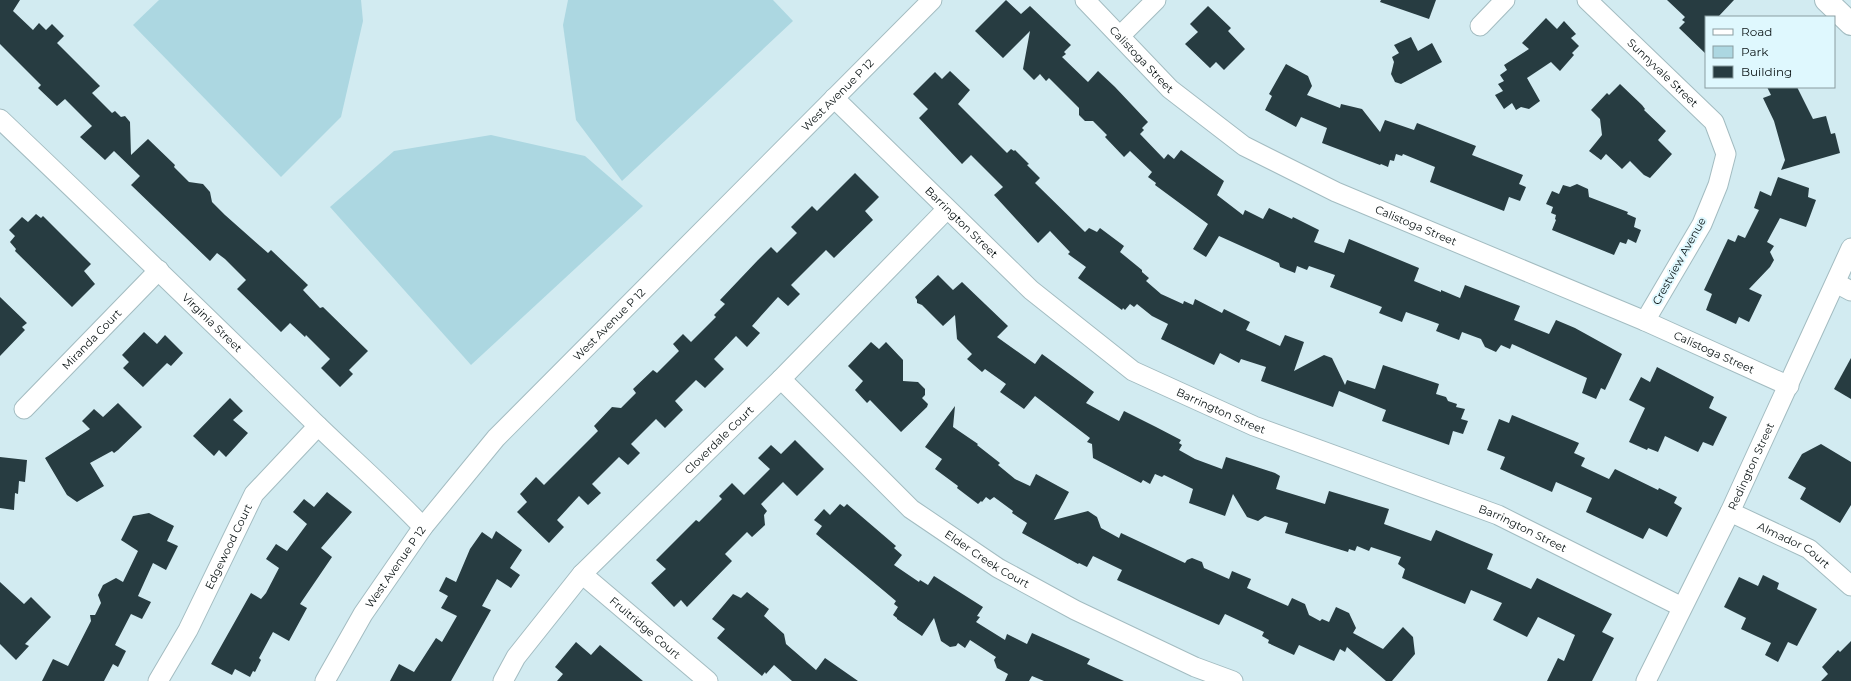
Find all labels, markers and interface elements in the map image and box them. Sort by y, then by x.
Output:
legend [1705,16,1835,88]
street label: Calistoga Street [1107,23,1177,96]
text: Road [1741,24,1772,39]
street label: Sunnyvale Street [1624,36,1701,110]
text: Park [1741,44,1769,59]
street label: West Avenue P 12 [799,56,877,134]
text: Building [1741,64,1792,79]
street label: Barrington Street [922,184,1001,261]
street label: Calistoga Street [1373,202,1459,249]
street label: Crestview Avenue [1649,214,1709,307]
street label: West Avenue P 12 [570,285,648,364]
street label: Virginia Street [179,290,245,355]
street label: Miranda Court [59,306,125,373]
street label: Calistoga Street [1672,328,1757,377]
street label: Barrington Street [1174,385,1268,437]
street label: Cloverdale Court [681,402,757,477]
street label: Redington Street [1725,420,1777,512]
street label: Edgewood Court [202,501,255,592]
street label: Barrington Street [1477,502,1570,556]
street label: Almador Court [1755,519,1833,572]
street label: West Avenue P 12 [362,523,429,611]
street label: Elder Creek Court [942,527,1032,591]
street label: Fruitridge Court [607,594,684,662]

